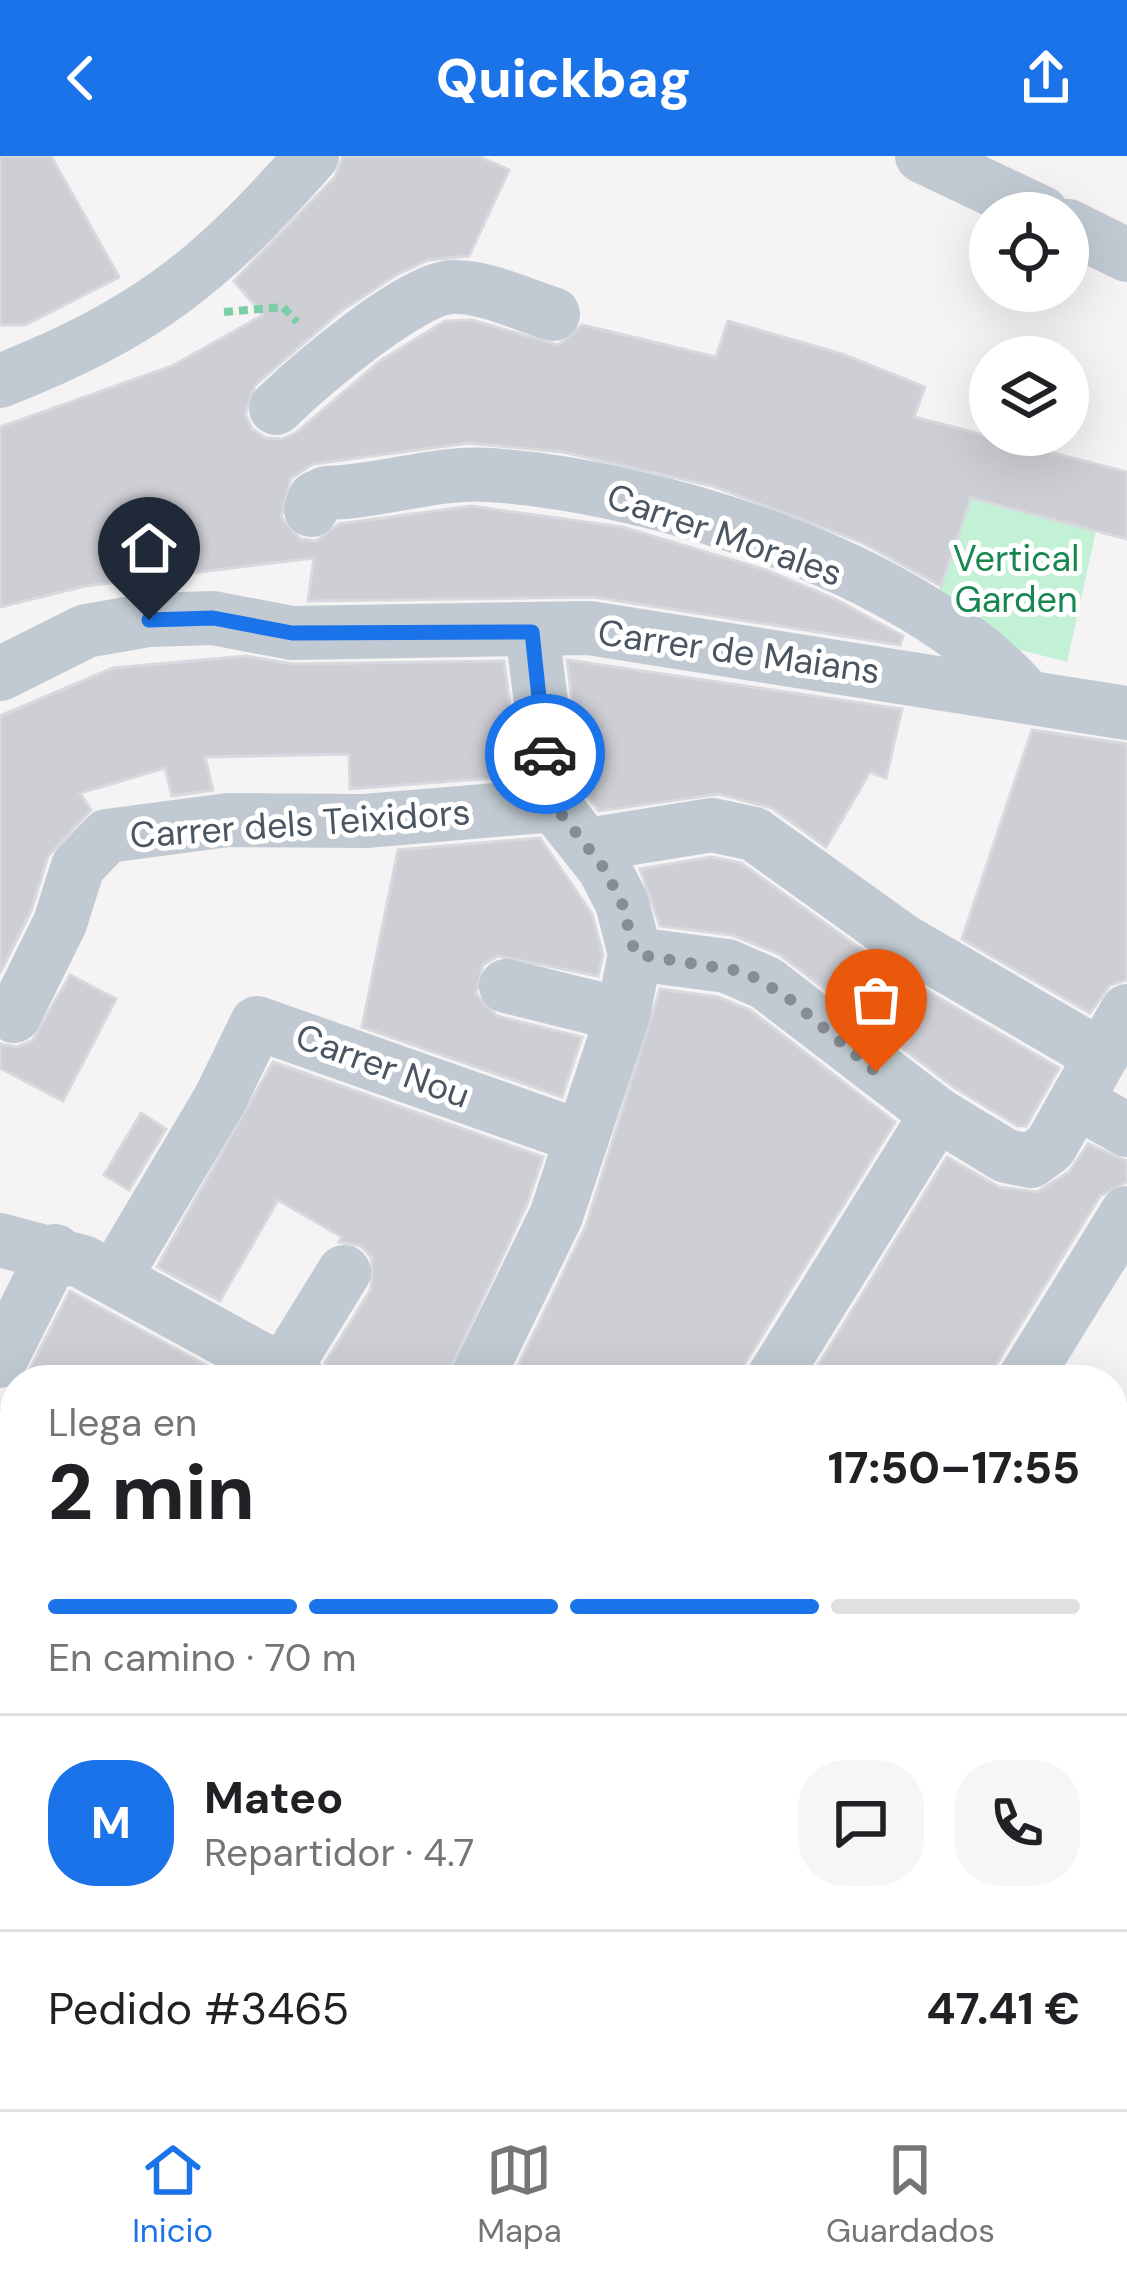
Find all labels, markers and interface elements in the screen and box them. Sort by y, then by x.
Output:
text: Quickbag [436,43,691,114]
icon: back [48,45,114,111]
icon: share [1013,45,1079,111]
map controls [969,192,1089,456]
button: locate [969,192,1089,312]
button: layers [969,336,1089,456]
street label: Carrer Morales [601,472,849,597]
pin [98,497,200,620]
icon: home [116,515,182,581]
park label: Vertical Garden [953,535,1079,623]
street label: Carrer de Maians [595,608,883,695]
courier [485,694,605,814]
icon: car [512,721,578,787]
street label: Carrer dels Teixidors [128,788,472,859]
pin [825,949,927,1072]
icon: bag [843,967,909,1033]
street label: Carrer Nou [289,1012,476,1119]
text: Llega en [48,1397,197,1448]
text: 17:50–17:55 [828,1438,1080,1497]
text: 2 min [48,1442,255,1543]
text: En camino · 70 m [48,1632,357,1683]
button: chat [798,1760,924,1886]
button: phone [954,1760,1080,1886]
text: Mateo [204,1768,343,1827]
text: M [91,1793,131,1852]
text: Repartidor · 4.7 [204,1827,474,1878]
text: Pedido #3465 [48,1979,349,2038]
text: 47.41 € [926,1979,1080,2038]
tab: Inicio [132,2137,213,2252]
tab: Mapa [477,2137,562,2252]
tab: Guardados [826,2137,995,2252]

